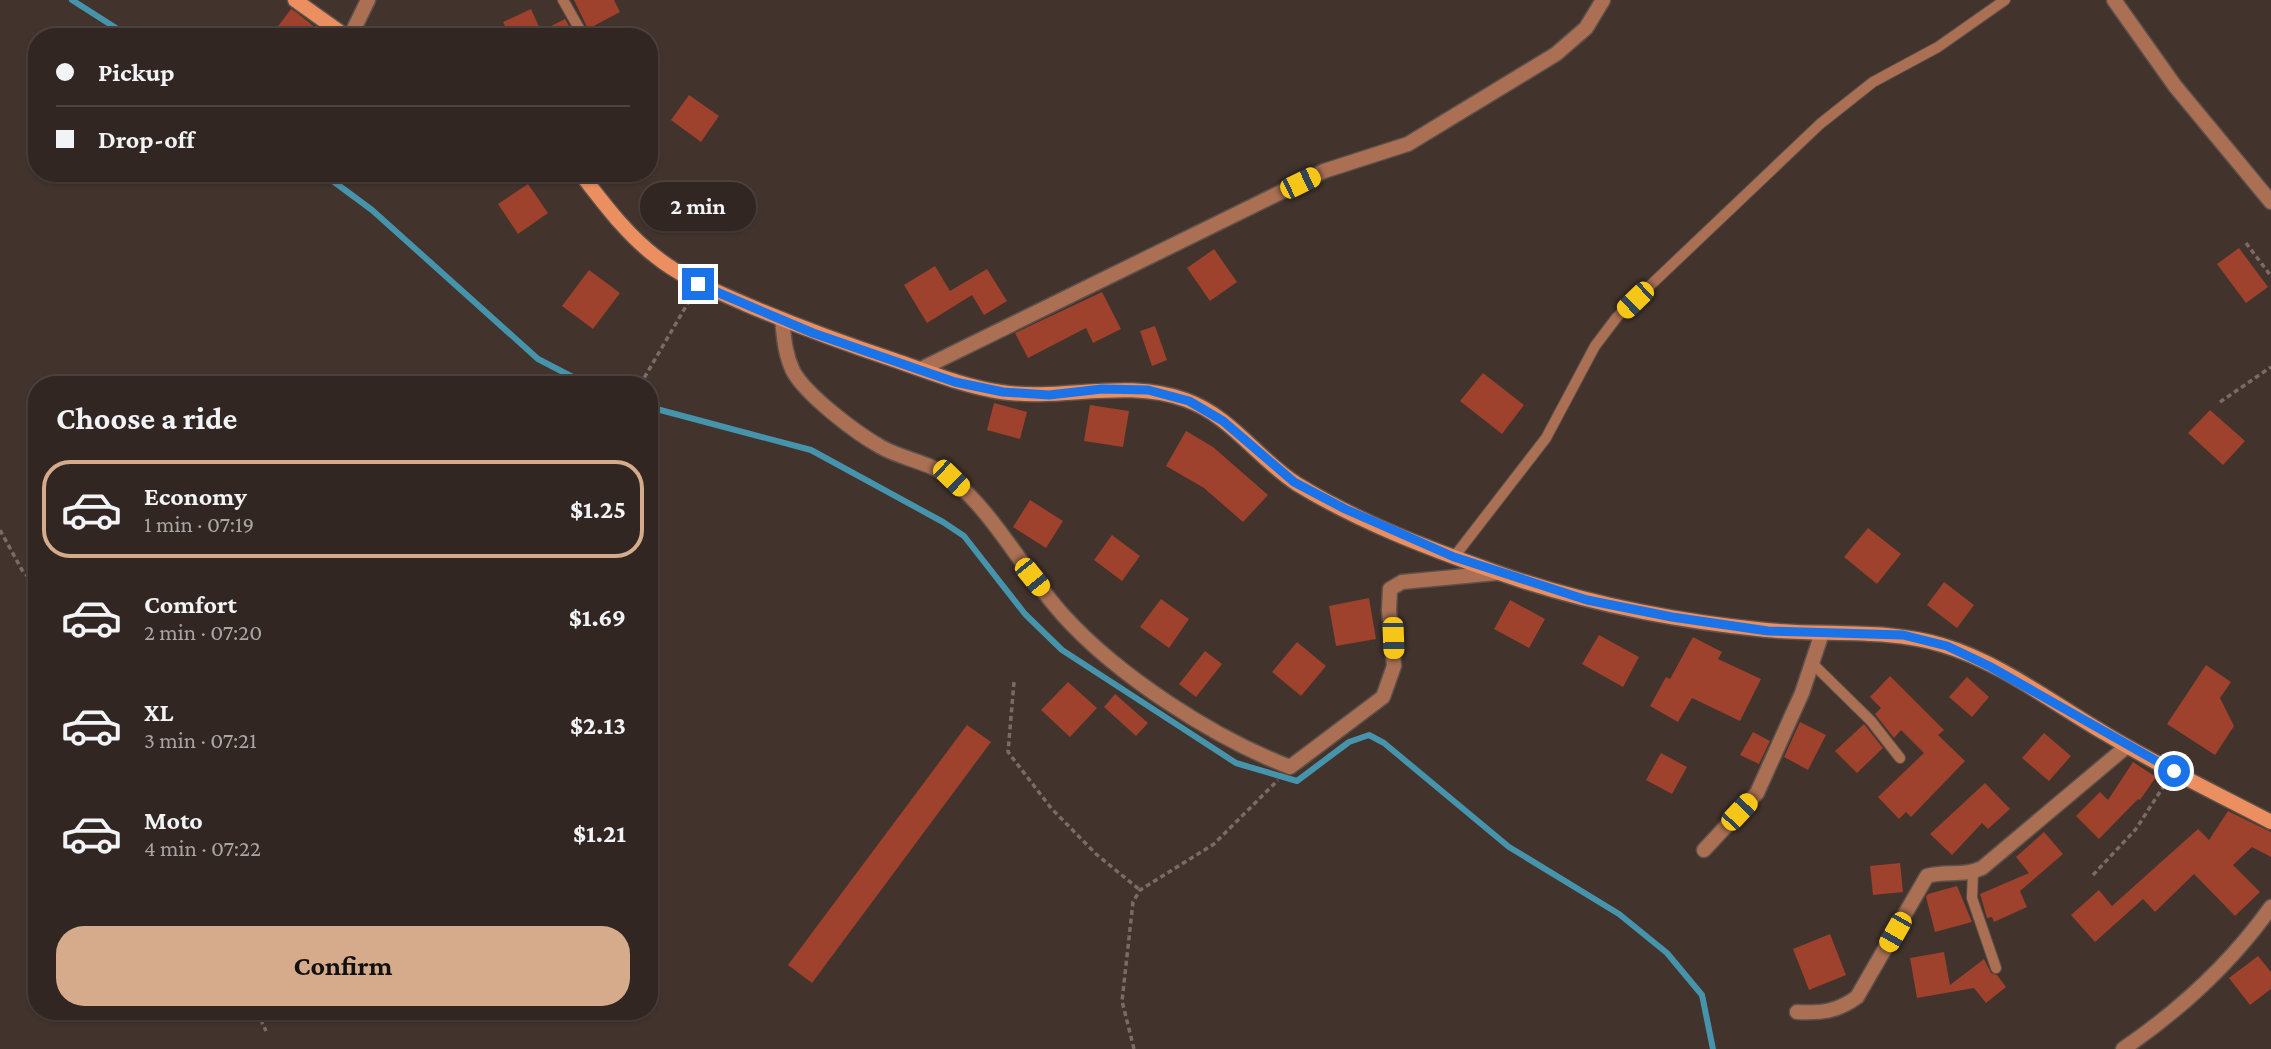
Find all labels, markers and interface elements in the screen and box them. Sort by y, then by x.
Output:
text: Pickup [98,58,175,87]
text: Drop-off [98,125,195,154]
car [1277,164,1324,202]
callout: 2 min [640,182,756,232]
text: 2 min [670,193,726,219]
route end [682,268,714,300]
car [1613,278,1658,322]
text: Choose a ride [56,400,237,436]
car [929,456,974,500]
icon: car [60,478,123,541]
text: Economy [144,482,247,511]
text: $1.25 [570,495,626,524]
text: 1 min · 07:19 [144,511,254,537]
car [1011,554,1054,600]
icon: car [60,586,123,649]
text: Comfort [144,590,237,619]
text: $1.69 [569,603,626,632]
car [1382,617,1405,659]
text: 2 min · 07:20 [144,619,262,645]
icon: car [60,694,123,757]
text: XL [144,698,173,727]
text: $2.13 [570,711,626,740]
text: 3 min · 07:21 [144,727,257,753]
route start [2158,755,2190,787]
car [1717,789,1762,835]
icon: car [60,802,123,865]
text: Moto [144,806,203,835]
text: $1.21 [573,819,626,848]
text: 4 min · 07:22 [144,835,261,861]
car [1876,909,1915,955]
button: Confirm [56,926,630,1006]

